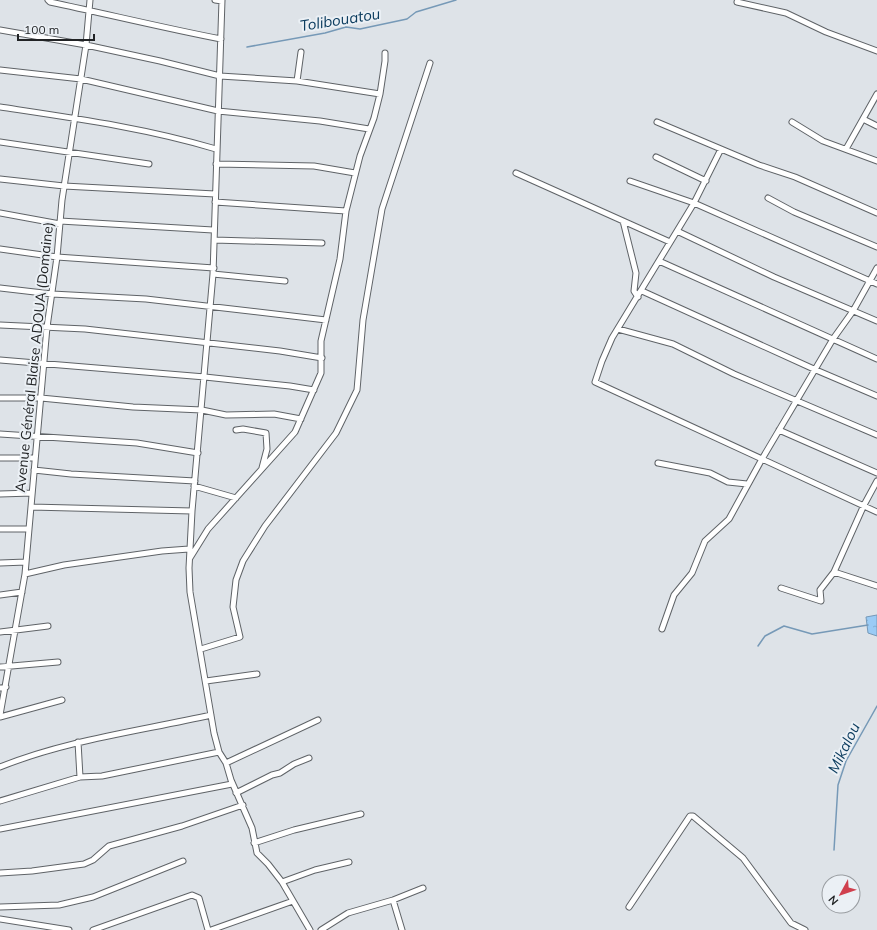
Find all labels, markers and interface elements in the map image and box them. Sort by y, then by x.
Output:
water label: Tolibouatou [298,4,382,35]
scale bar [18,16,94,42]
text: 100 m [24,22,59,37]
street label: Avenue Général Blaise ADOUA (Domaine) [11,221,57,493]
water label: Mikalou [823,719,864,776]
north arrow [821,874,861,914]
text: N [825,893,841,908]

